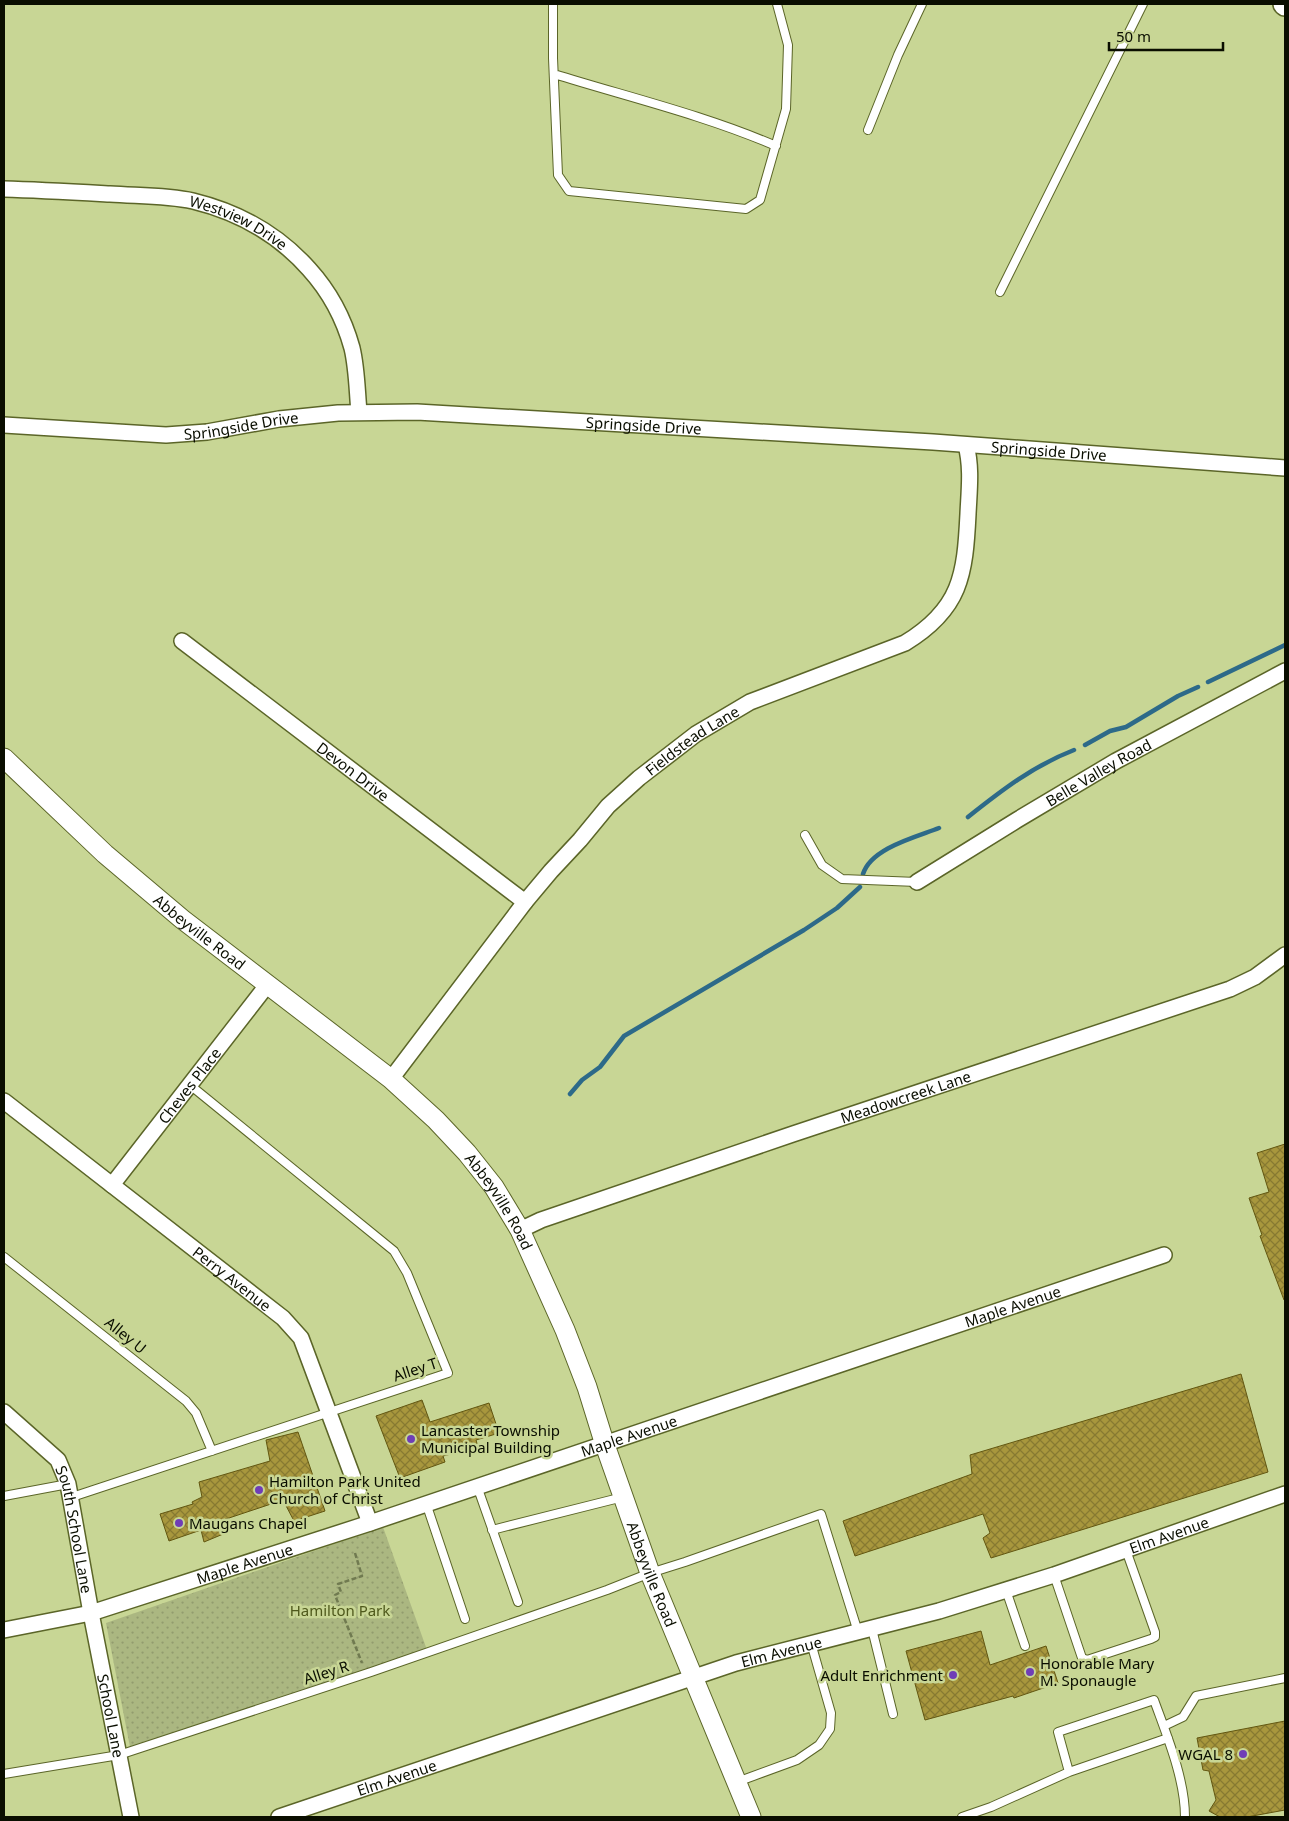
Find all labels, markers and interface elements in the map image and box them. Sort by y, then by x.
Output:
scale bar [1109,20,1223,52]
text: 50 m [1116,26,1151,46]
street label: Westview Drive [187,191,292,254]
street label: Springside Drive [183,407,299,444]
street label: Springside Drive [585,412,702,439]
street label: Springside Drive [990,436,1107,465]
street label: Fieldstead Lane [641,701,743,780]
street label: Belle Valley Road [1042,734,1155,811]
street label: Devon Drive [313,737,393,805]
street label: Abbeyville Road [150,889,250,974]
street label: Cheves Place [153,1043,225,1128]
street label: Meadowcreek Lane [838,1066,973,1128]
street label: Abbeyville Road [461,1149,538,1253]
street label: Perry Avenue [189,1242,275,1315]
street label: Maple Avenue [962,1281,1063,1332]
street label: Alley U [101,1312,151,1358]
street label: Alley T [390,1352,440,1386]
street label: Maple Avenue [578,1410,680,1461]
place label: Lancaster Township Municipal Building [421,1420,560,1457]
marker: Lancaster Township Municipal Building [405,1433,417,1445]
street label: South School Lane [51,1462,97,1595]
place label: Hamilton Park United Church of Christ [269,1471,421,1508]
marker: Hamilton Park United Church of Christ [253,1484,265,1496]
street label: Elm Avenue [1126,1512,1211,1558]
place label: Maugans Chapel [189,1513,307,1533]
marker: Maugans Chapel [173,1517,185,1529]
street label: Abbeyville Road [623,1519,681,1630]
street label: Maple Avenue [194,1539,295,1588]
park label: Hamilton Park [290,1600,390,1620]
street label: Elm Avenue [739,1631,824,1671]
place label: Honorable Mary M. Sponaugle [1040,1653,1155,1690]
street label: Alley R [301,1655,352,1689]
place label: Adult Enrichment [820,1665,944,1685]
marker: Honorable Mary M. Sponaugle [1024,1666,1036,1678]
marker: Adult Enrichment [947,1669,959,1681]
street label: School Lane [93,1672,129,1759]
place label: WGAL 8 [1178,1744,1233,1764]
marker: WGAL 8 [1237,1748,1249,1760]
street label: Elm Avenue [354,1755,439,1800]

